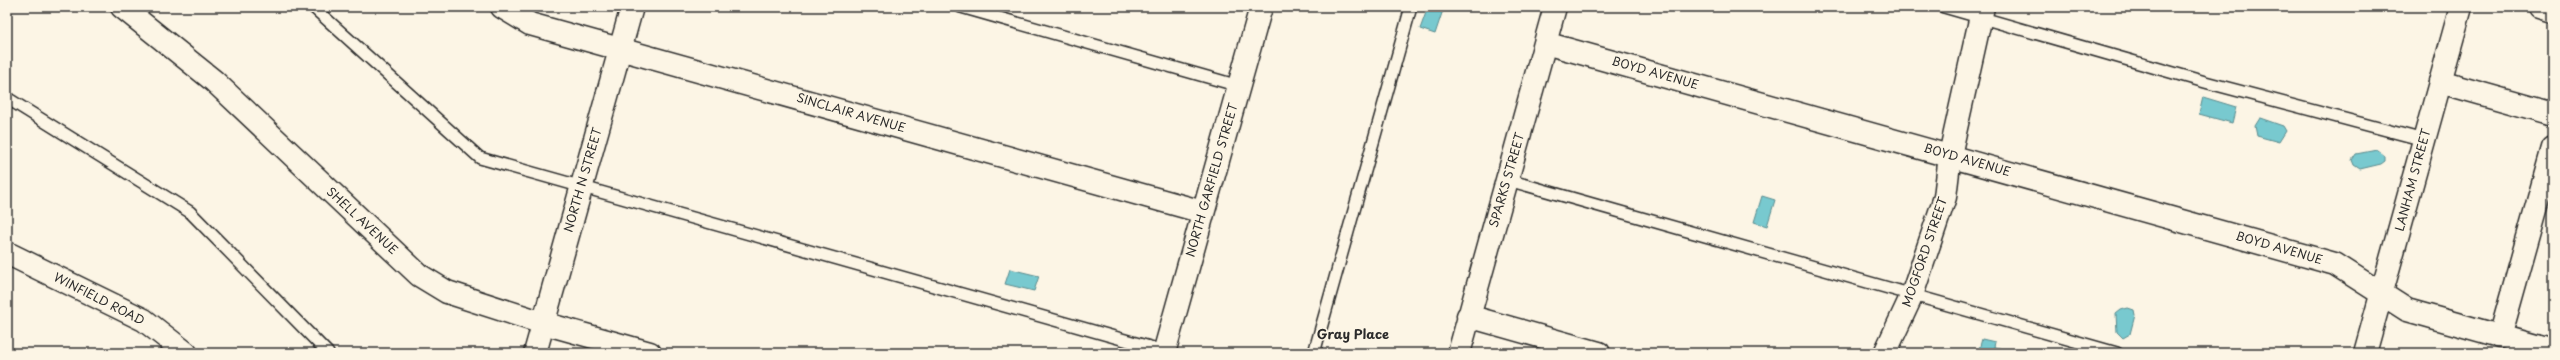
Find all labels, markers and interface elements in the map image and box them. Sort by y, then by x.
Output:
street label: BOYD AVENUE [1610,51,1701,93]
street label: SINCLAIR AVENUE [795,88,908,136]
street label: NORTH GARFIELD STREET [1180,100,1242,259]
street label: NORTH N STREET [558,124,606,234]
street label: LANHAM STREET [2390,126,2435,233]
street label: SPARKS STREET [1484,129,1528,229]
street label: BOYD AVENUE [1922,138,2013,180]
street label: SHELL AVENUE [323,182,402,258]
street label: MOGFORD STREET [1897,194,1952,309]
street label: BOYD AVENUE [2234,226,2325,268]
street label: WINFIELD ROAD [51,267,148,329]
district label: Gray Place [1317,324,1389,343]

